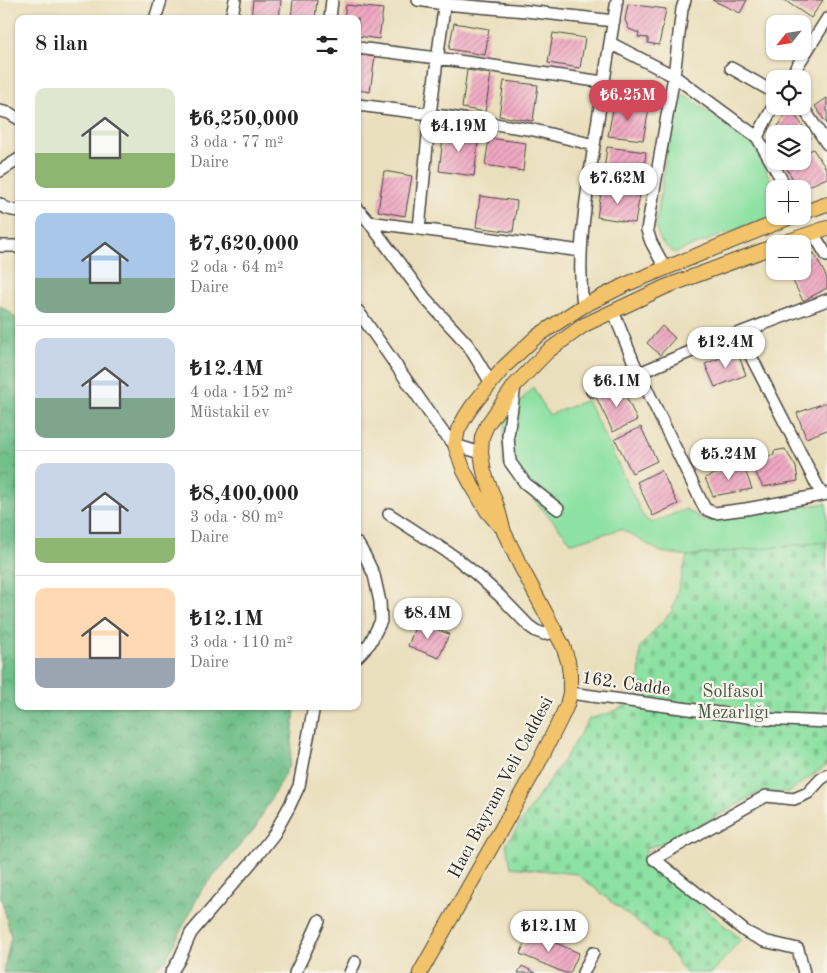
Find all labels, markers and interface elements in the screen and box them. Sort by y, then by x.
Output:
north arrow [766,15,811,60]
map controls [766,15,811,280]
icon: filters [313,31,341,59]
text: 8 ilan [35,34,88,55]
button: locate [766,70,811,115]
pin: ₺6.25M [587,80,669,122]
text: ₺6.25M [600,88,656,104]
icon: home [75,108,135,168]
text: ₺6,250,000 [190,109,299,130]
pin: ₺4.19M [418,110,500,153]
text: ₺4.19M [431,119,487,135]
button: layers [766,125,811,170]
text: 3 oda · 77 m² [190,135,283,151]
text: Daire [190,155,229,171]
pin: ₺7.62M [577,162,659,205]
text: ₺7.62M [590,171,646,187]
button: + [766,180,811,225]
icon: home [75,233,135,293]
text: ₺7,620,000 [190,234,299,255]
button: − [766,235,811,280]
text: 2 oda · 64 m² [190,260,283,276]
text: Daire [190,280,229,296]
pin: ₺12.4M [685,326,767,369]
text: ₺12.4M [698,335,754,351]
icon: home [75,358,135,418]
text: ₺12.4M [190,359,263,380]
pin: ₺6.1M [582,366,652,408]
text: ₺6.1M [594,374,640,390]
text: 4 oda · 152 m² [190,385,293,401]
text: Müstakil ev [190,405,270,421]
pin: ₺5.24M [688,438,770,481]
text: ₺5.24M [701,447,757,463]
icon: home [75,483,135,543]
text: ₺8,400,000 [190,484,299,505]
text: 3 oda · 80 m² [190,510,283,526]
text: Daire [190,530,229,546]
pin: ₺8.4M [393,598,463,640]
text: ₺8.4M [405,606,451,622]
icon: home [75,608,135,668]
text: ₺12.1M [190,609,263,630]
text: 3 oda · 110 m² [190,635,293,651]
text: Daire [190,655,229,671]
street label: 162. Cadde [580,669,671,699]
park label: Solfasol Mezarlığı [697,683,769,722]
street label: Hacı Bayram Veli Caddesi [445,694,557,881]
pin: ₺12.1M [508,910,590,953]
text: ₺12.1M [521,919,577,935]

